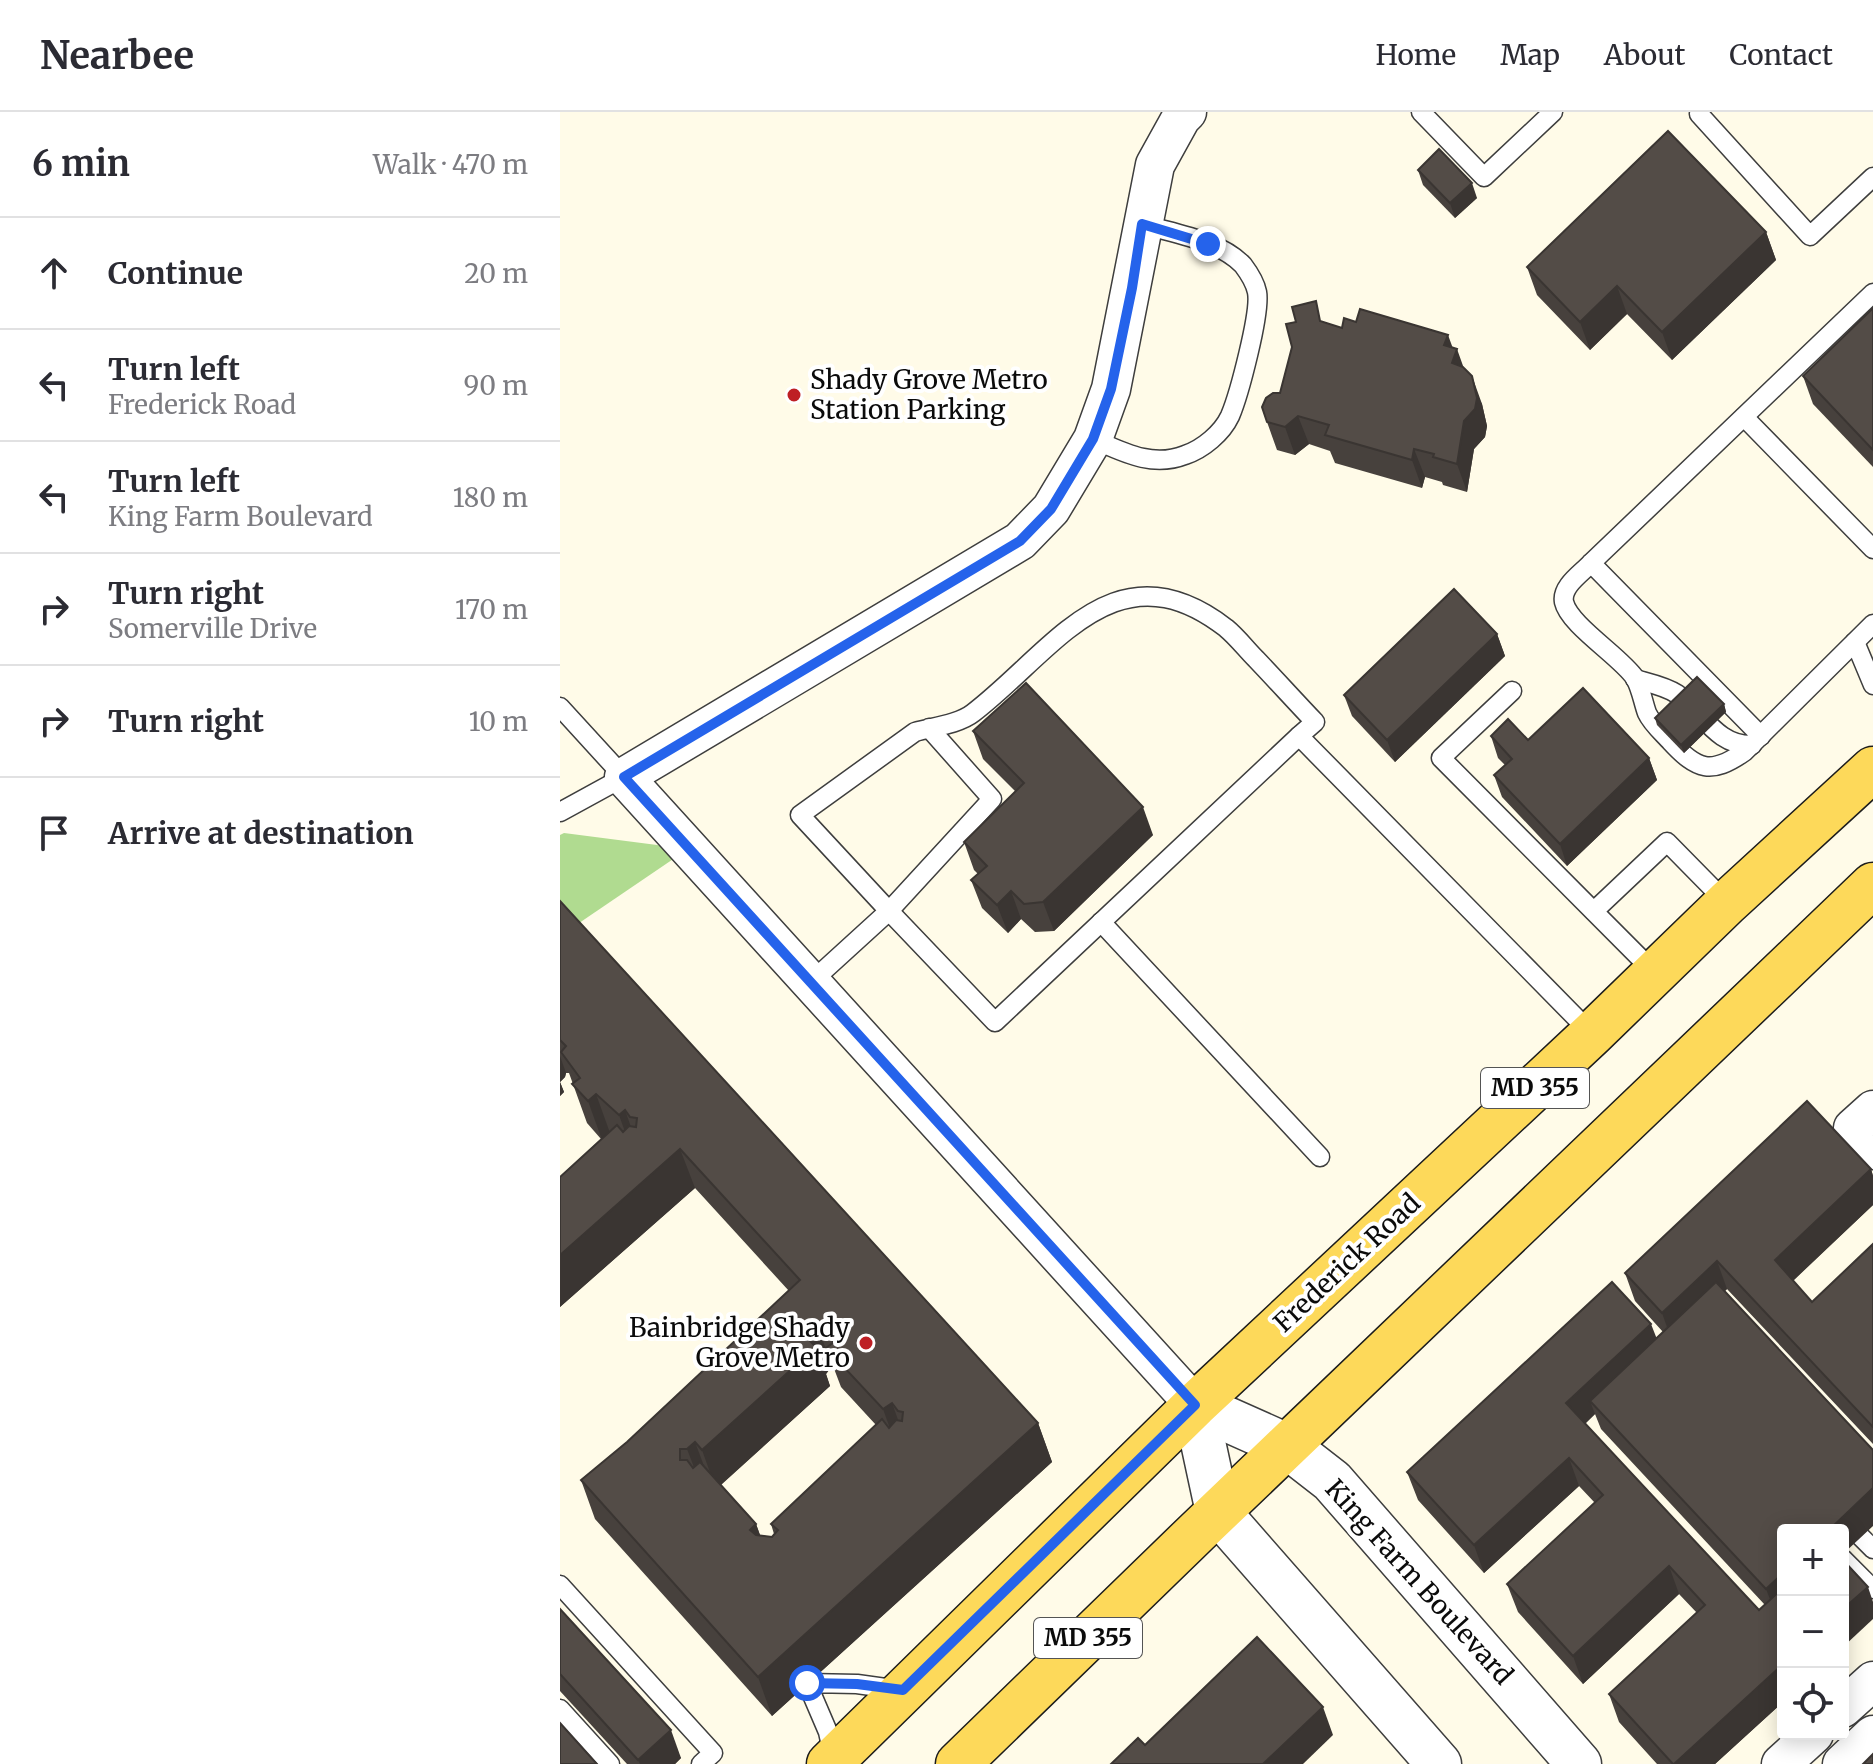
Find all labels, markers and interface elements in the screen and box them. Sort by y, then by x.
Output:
text: Nearbee [40,32,194,79]
text: Home [1375,37,1456,73]
text: Map [1500,37,1560,73]
text: About [1604,37,1685,73]
text: Contact [1729,37,1833,73]
text: 6 min [32,143,130,185]
text: Walk · 470 m [373,148,528,181]
route end [1190,226,1226,262]
icon: ahead [32,251,76,295]
text: Continue [108,254,243,292]
text: 20 m [464,257,528,290]
text: Turn left [108,350,240,388]
icon: left [32,363,76,407]
place label: Shady Grove Metro Station Parking [810,363,1048,426]
text: 90 m [464,369,528,402]
marker: Shady Grove Metro Station Parking [785,386,803,404]
text: Frederick Road [108,388,296,421]
text: Turn left [108,462,240,500]
icon: left [32,475,76,519]
text: 180 m [453,481,528,514]
text: King Farm Boulevard [108,500,373,533]
text: Turn right [108,574,264,612]
icon: right [32,587,76,631]
text: 170 m [455,593,528,626]
text: Somerville Drive [108,612,317,645]
icon: right [32,699,76,743]
text: Turn right [108,702,264,740]
text: 10 m [469,705,528,738]
icon: arrive [32,811,76,855]
text: Arrive at destination [108,814,414,852]
road number: MD 355 [1481,1068,1589,1108]
street label: Frederick Road [1267,1186,1427,1339]
place label: Bainbridge Shady Grove Metro [629,1311,851,1374]
marker: Bainbridge Shady Grove Metro [857,1334,875,1352]
street label: King Farm Boulevard [1319,1472,1520,1691]
map controls [1777,1524,1849,1740]
button: + [1777,1524,1849,1596]
button: − [1777,1596,1849,1668]
road number: MD 355 [1034,1618,1142,1658]
route start [789,1665,825,1701]
button: locate [1777,1668,1849,1740]

